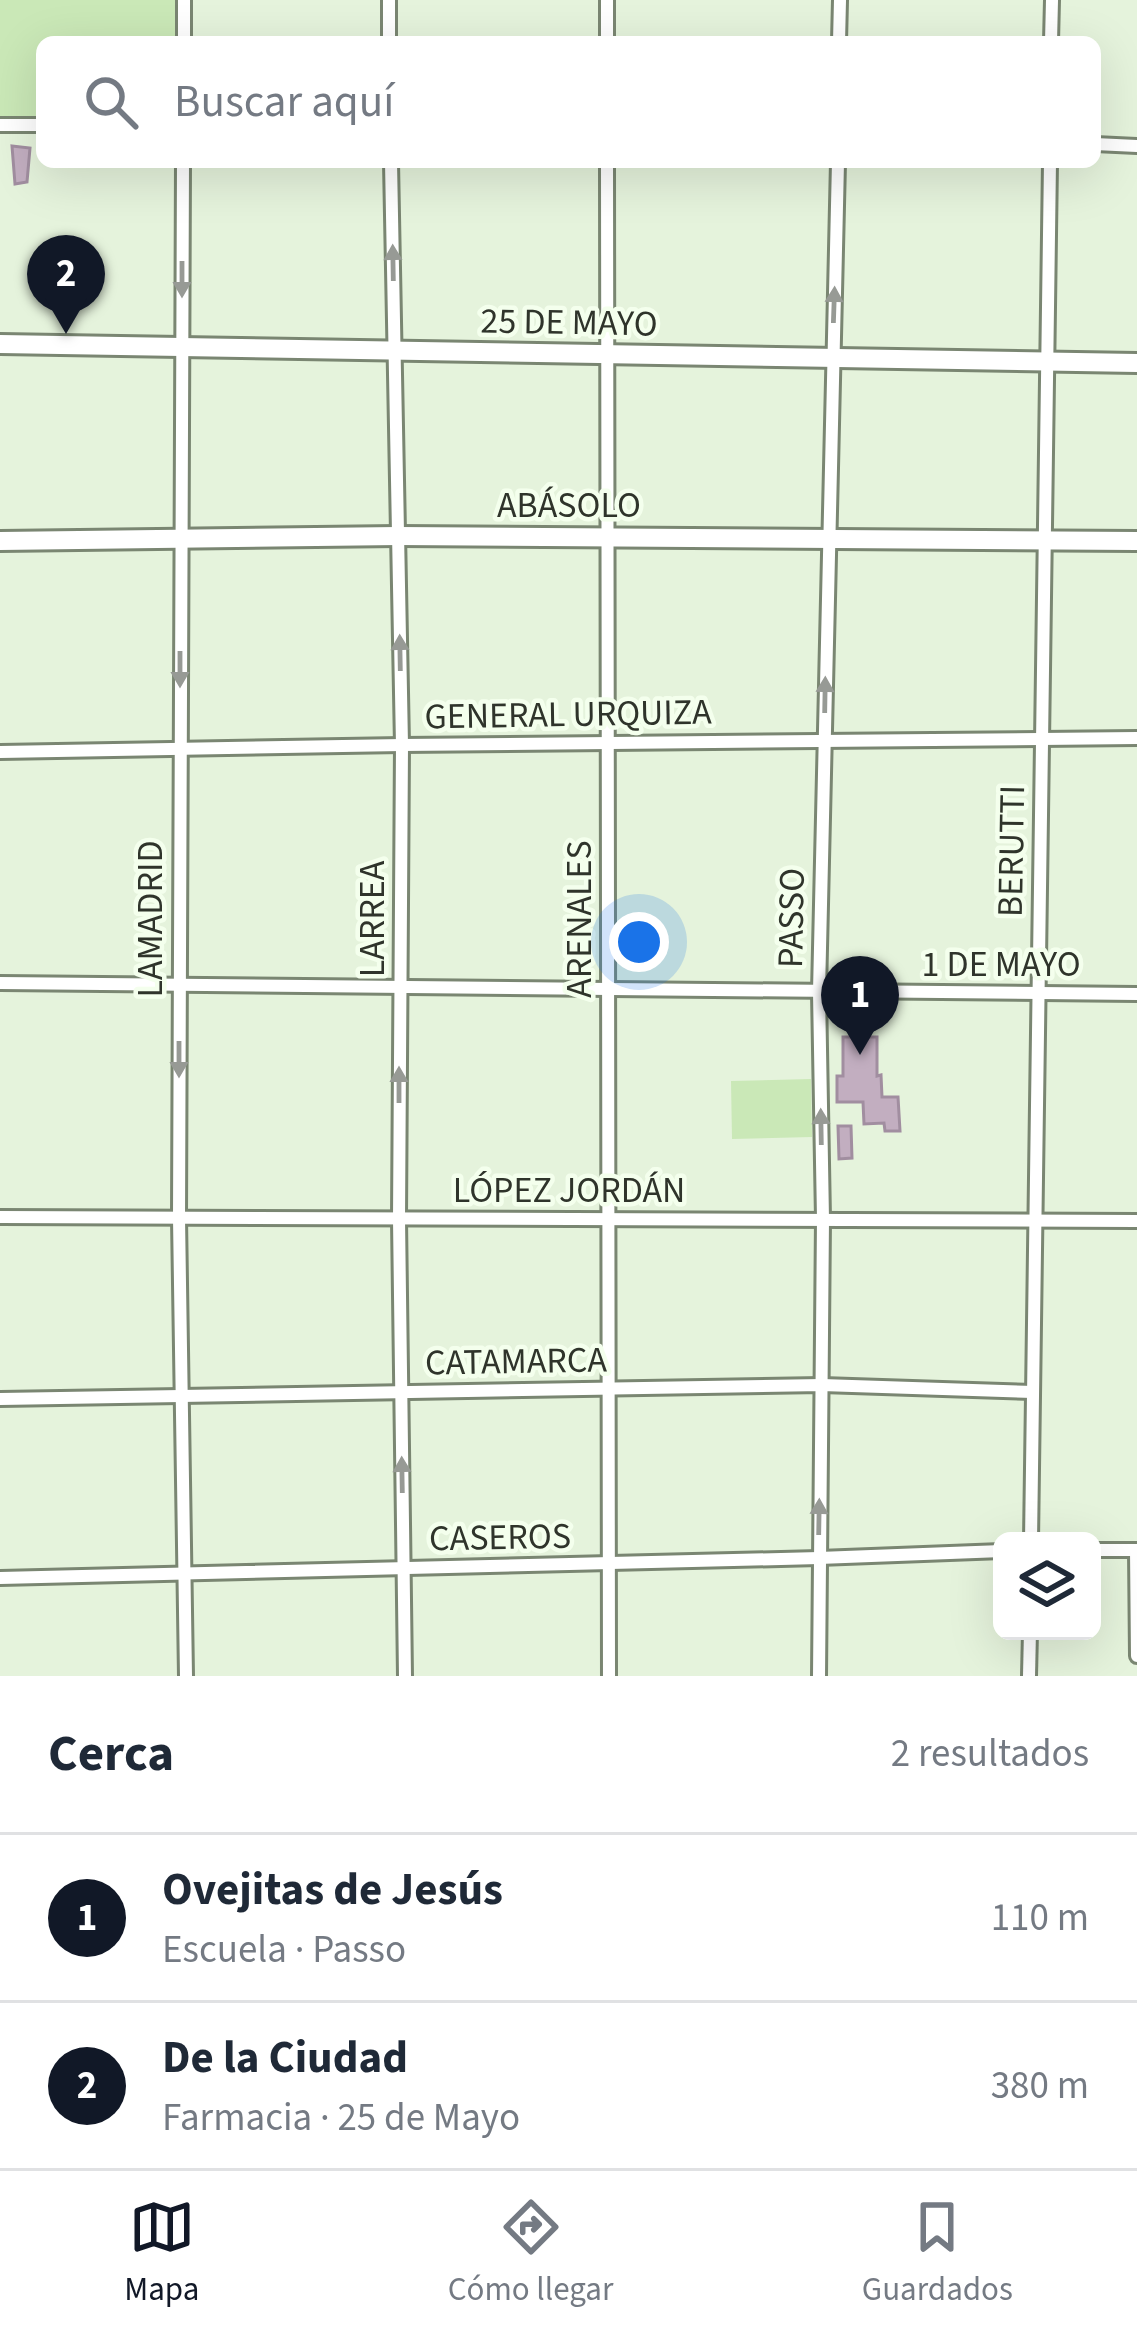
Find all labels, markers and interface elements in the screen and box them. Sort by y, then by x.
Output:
search box [36,36,1101,168]
icon: search [78,69,144,135]
text: Buscar aquí [174,70,394,134]
pin: 2 [27,235,105,334]
one-way arrow [383,243,402,281]
one-way arrow [173,261,192,299]
one-way arrow [825,285,844,323]
street label: 25 DE MAYO [480,295,658,350]
street label: ABÁSOLO [497,480,641,531]
one-way arrow [390,633,410,671]
one-way arrow [170,651,190,689]
one-way arrow [816,675,835,713]
street label: GENERAL URQUIZA [424,686,712,743]
street label: BERUTTI [985,785,1038,917]
street label: LAMADRID [125,840,176,998]
street label: ARENALES [554,840,605,998]
street label: LARREA [347,860,398,977]
street label: PASSO [765,868,818,969]
your location [609,912,669,972]
street label: 1 DE MAYO [921,939,1081,990]
pin: 1 [821,956,899,1055]
one-way arrow [169,1041,189,1079]
one-way arrow [390,1065,409,1103]
one-way arrow [812,1107,831,1145]
street label: LÓPEZ JORDÁN [453,1165,685,1216]
street label: CATAMARCA [425,1334,608,1389]
one-way arrow [393,1455,412,1493]
one-way arrow [810,1497,829,1535]
street label: CASEROS [429,1511,571,1564]
map controls [993,1532,1101,1640]
button: layers [993,1532,1101,1640]
text: Cerca [48,1718,174,1790]
text: 2 resultados [891,1726,1089,1782]
text: Ovejitas de Jesús [162,1858,503,1922]
text: 1 [77,1890,97,1946]
text: 110 m [991,1890,1089,1946]
text: Escuela · Passo [162,1922,406,1978]
text: De la Ciudad [162,2026,408,2090]
text: 2 [77,2058,97,2114]
text: 380 m [991,2058,1089,2114]
text: Farmacia · 25 de Mayo [162,2090,520,2146]
tab: Mapa [124,2194,199,2313]
tab: Cómo llegar [448,2194,613,2313]
tab: Guardados [862,2194,1013,2313]

